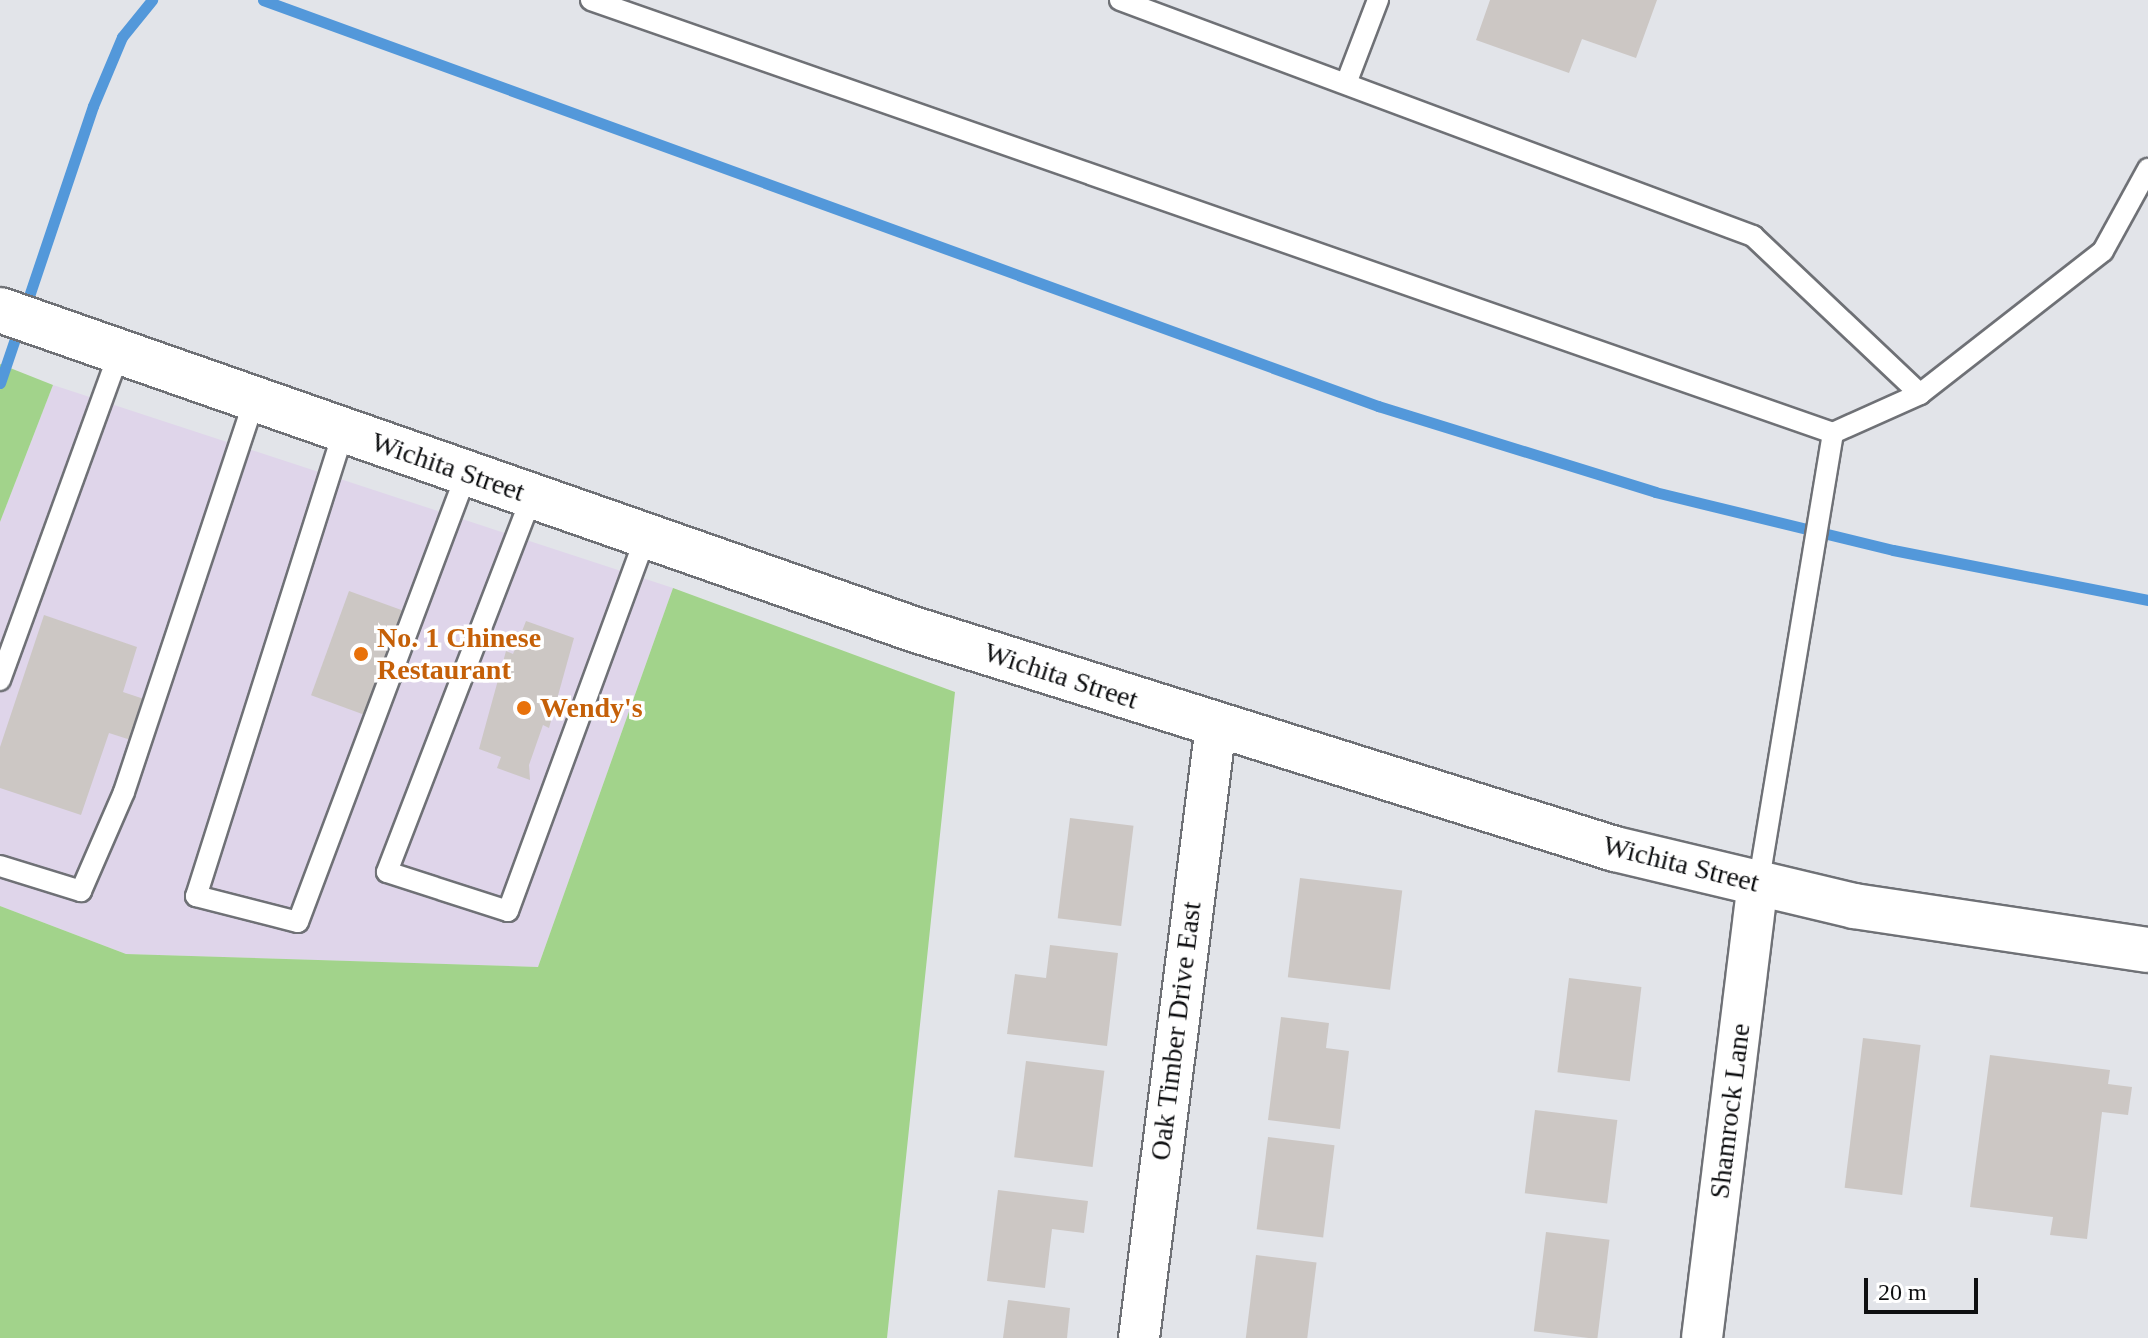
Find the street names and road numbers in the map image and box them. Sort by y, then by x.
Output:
street label: Wichita Street [367,425,529,509]
street label: Wichita Street [980,635,1142,717]
street label: Wichita Street [1599,828,1763,900]
street label: Oak Timber Drive East [1143,899,1209,1163]
street label: Shamrock Lane [1703,1021,1757,1201]

